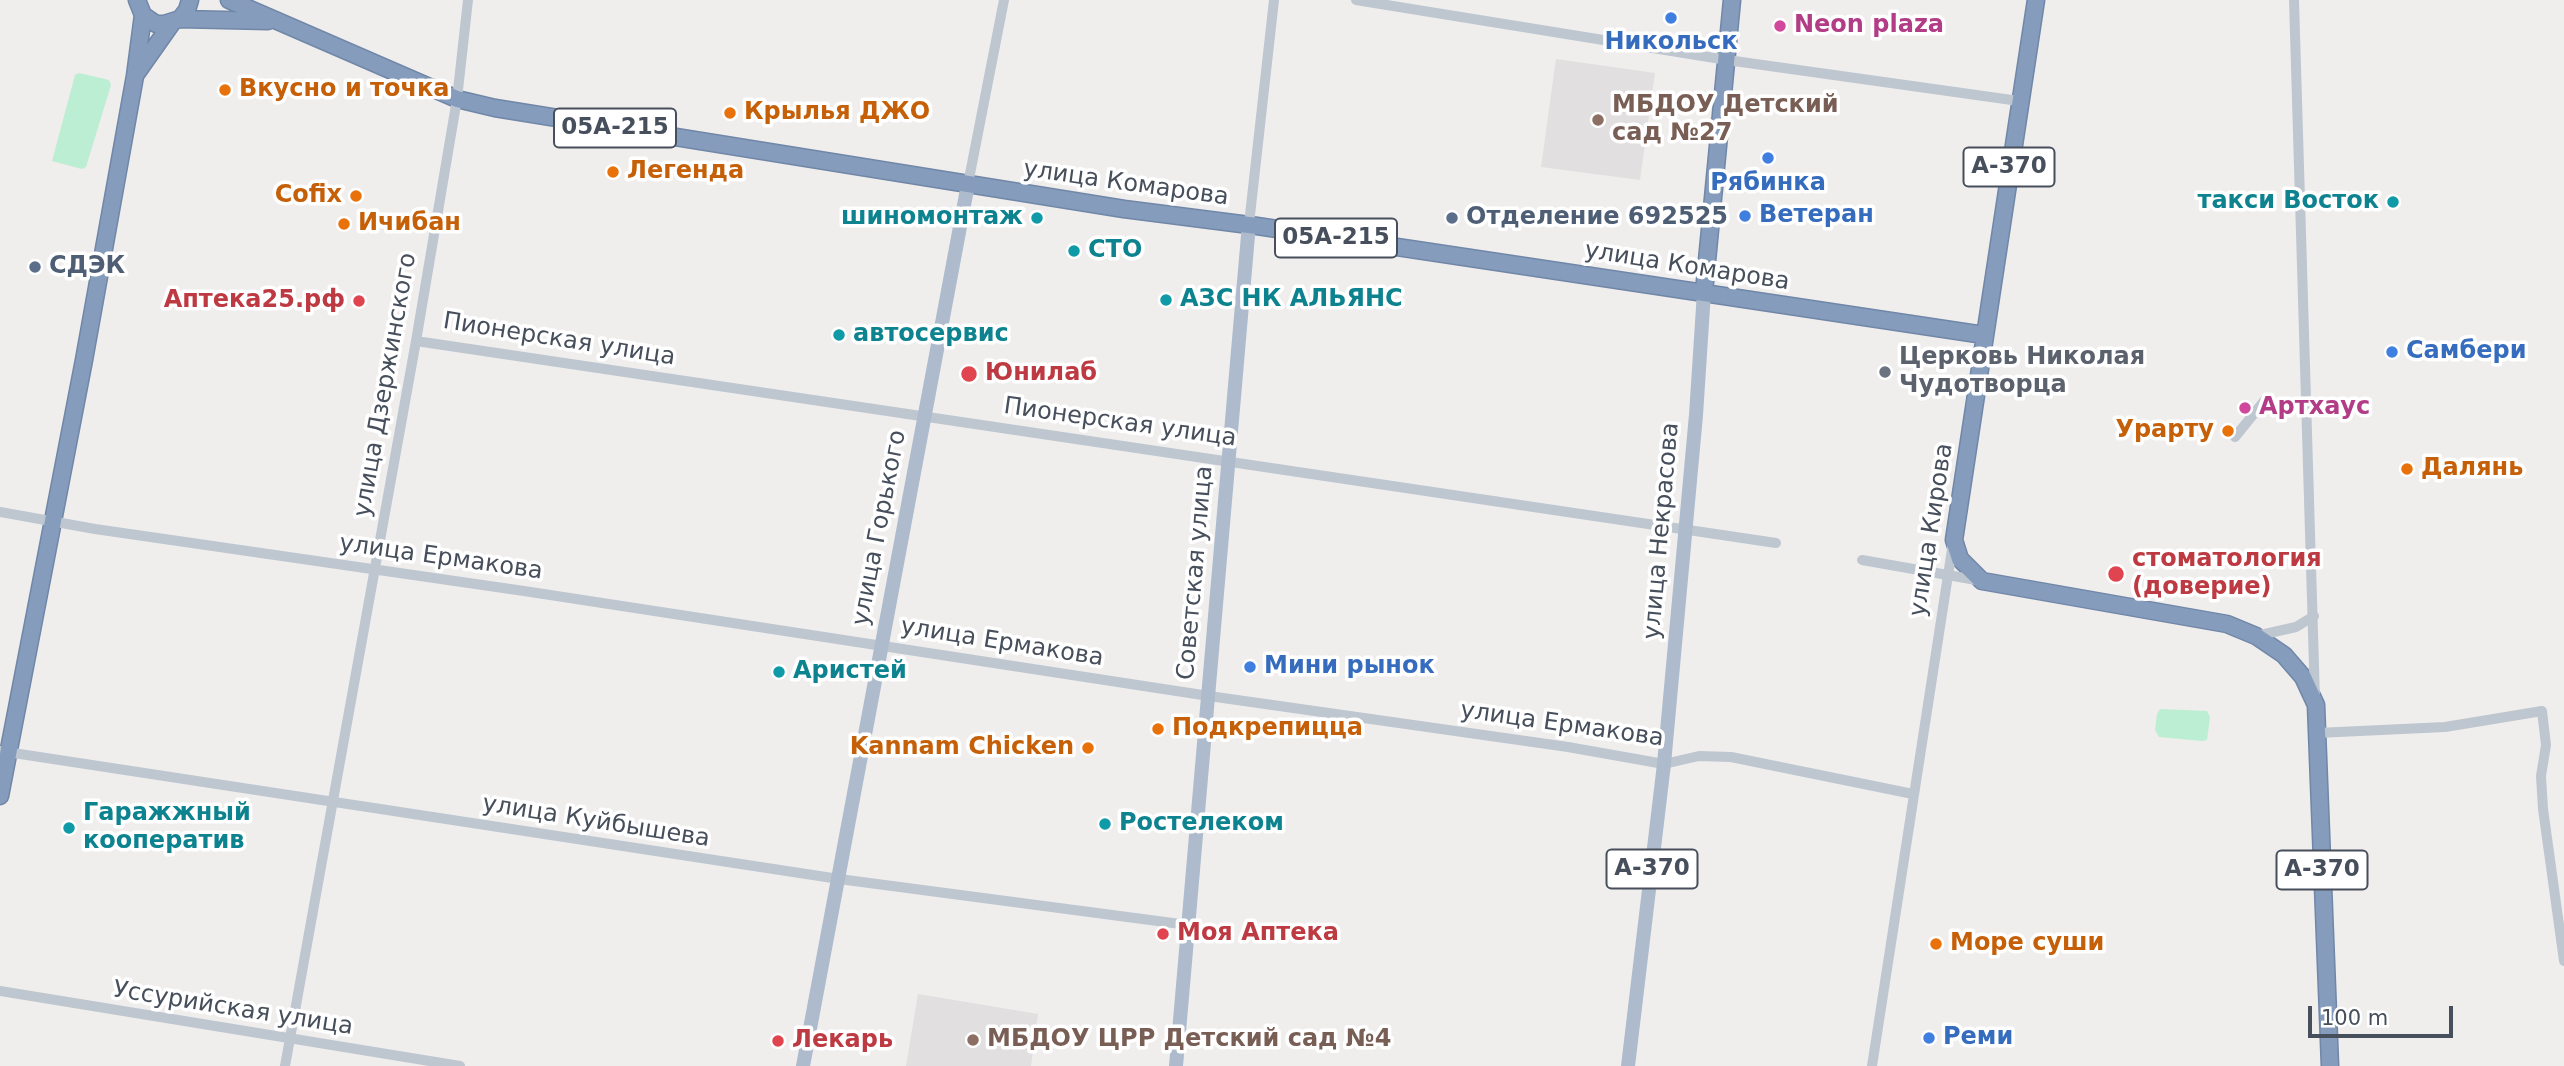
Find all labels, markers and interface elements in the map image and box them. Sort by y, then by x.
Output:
marker: Никольск [1663,10,1679,26]
place label: Neon plaza [1794,12,1944,40]
marker: Neon plaza [1772,18,1788,34]
place label: Никольск [1605,29,1737,57]
place label: Вкусно и точка [239,76,449,104]
marker: Вкусно и точка [217,82,233,98]
place label: МБДОУ Детский сад №27 [1612,92,1839,148]
place label: Крылья ДЖО [744,99,930,127]
marker: Крылья ДЖО [722,105,738,121]
road number: 05А-215 [554,108,676,148]
marker: МБДОУ Детский сад №27 [1590,112,1606,128]
road number: А-370 [1964,148,2054,186]
marker: Рябинка [1760,150,1776,166]
street label: улица Комарова [1021,155,1231,213]
place label: Легенда [627,158,744,186]
marker: Легенда [605,164,621,180]
place label: Рябинка [1710,170,1826,198]
place label: Cofix [275,182,342,210]
marker: Cofix [348,188,364,204]
place label: такси Восток [2198,188,2379,216]
marker: такси Восток [2385,194,2401,210]
place label: Ветеран [1759,202,1874,230]
place label: шиномонтаж [841,204,1023,232]
place label: Отделение 692525 [1466,204,1728,232]
marker: Ветеран [1737,208,1753,224]
place label: Ичибан [358,210,461,238]
marker: шиномонтаж [1029,210,1045,226]
marker: Отделение 692525 [1444,210,1460,226]
marker: Ичибан [336,216,352,232]
road number: 05А-215 [1275,218,1397,258]
place label: СТО [1088,237,1142,265]
street label: улица Комарова [1582,237,1792,297]
marker: СТО [1066,243,1082,259]
street label: улица Дзержинского [349,251,423,519]
place label: СДЭК [49,253,125,281]
marker: СДЭК [27,259,43,275]
place label: АЗС НК АЛЬЯНС [1180,286,1403,314]
place label: Аптека25.рф [164,287,345,315]
marker: АЗС НК АЛЬЯНС [1158,292,1174,308]
marker: Аптека25.рф [351,293,367,309]
street label: Пионерская улица [441,307,677,373]
place label: автосервис [853,321,1009,349]
marker: автосервис [831,327,847,343]
place label: Самбери [2406,338,2526,366]
place label: Церковь Николая Чудотворца [1899,344,2145,400]
marker: Самбери [2384,344,2400,360]
place label: Юнилаб [985,360,1097,388]
marker: Юнилаб [959,364,979,384]
marker: Церковь Николая Чудотворца [1877,364,1893,380]
street label: Пионерская улица [1002,392,1238,454]
place label: Артхаус [2259,394,2370,422]
marker: Артхаус [2237,400,2253,416]
place label: Урарту [2115,417,2214,445]
street label: улица Некрасова [1638,421,1686,641]
marker: Урарту [2220,423,2236,439]
street label: улица Горького [847,428,913,628]
street label: улица Кирова [1904,441,1960,619]
place label: Далянь [2421,455,2523,483]
marker: Далянь [2399,461,2415,477]
street label: Советская улица [1172,465,1220,681]
street label: улица Ермакова [337,529,545,587]
place label: стоматология (доверие) [2132,546,2322,602]
marker: стоматология (доверие) [2106,564,2126,584]
street label: улица Ермакова [898,613,1106,673]
place label: Мини рынок [1264,653,1435,681]
place label: Аристей [793,658,907,686]
marker: Мини рынок [1242,659,1258,675]
marker: Аристей [771,664,787,680]
street label: улица Ермакова [1458,696,1666,754]
place label: Подкрепицца [1172,715,1363,743]
marker: Подкрепицца [1150,721,1166,737]
place label: Kannam Chicken [850,734,1074,762]
marker: Kannam Chicken [1080,740,1096,756]
street label: улица Куйбышева [480,790,712,854]
place label: Гаражжный кооператив [83,800,251,856]
place label: Ростелеком [1119,810,1284,838]
marker: Ростелеком [1097,816,1113,832]
marker: Гаражжный кооператив [61,820,77,836]
road number: А-370 [1606,849,1698,888]
road number: А-370 [2276,850,2368,890]
place label: Моя Аптека [1177,920,1339,948]
marker: Моя Аптека [1155,926,1171,942]
place label: Море суши [1950,930,2104,958]
marker: Море суши [1928,936,1944,952]
street label: Уссурийская улица [111,976,355,1042]
scale bar [2312,992,2457,1036]
text: 100 m [2321,1006,2388,1030]
place label: Реми [1943,1024,2013,1052]
place label: МБДОУ ЦРР Детский сад №4 [987,1026,1391,1054]
place label: Лекарь [792,1027,893,1055]
marker: Реми [1921,1030,1937,1046]
marker: МБДОУ ЦРР Детский сад №4 [965,1032,981,1048]
marker: Лекарь [770,1033,786,1049]

